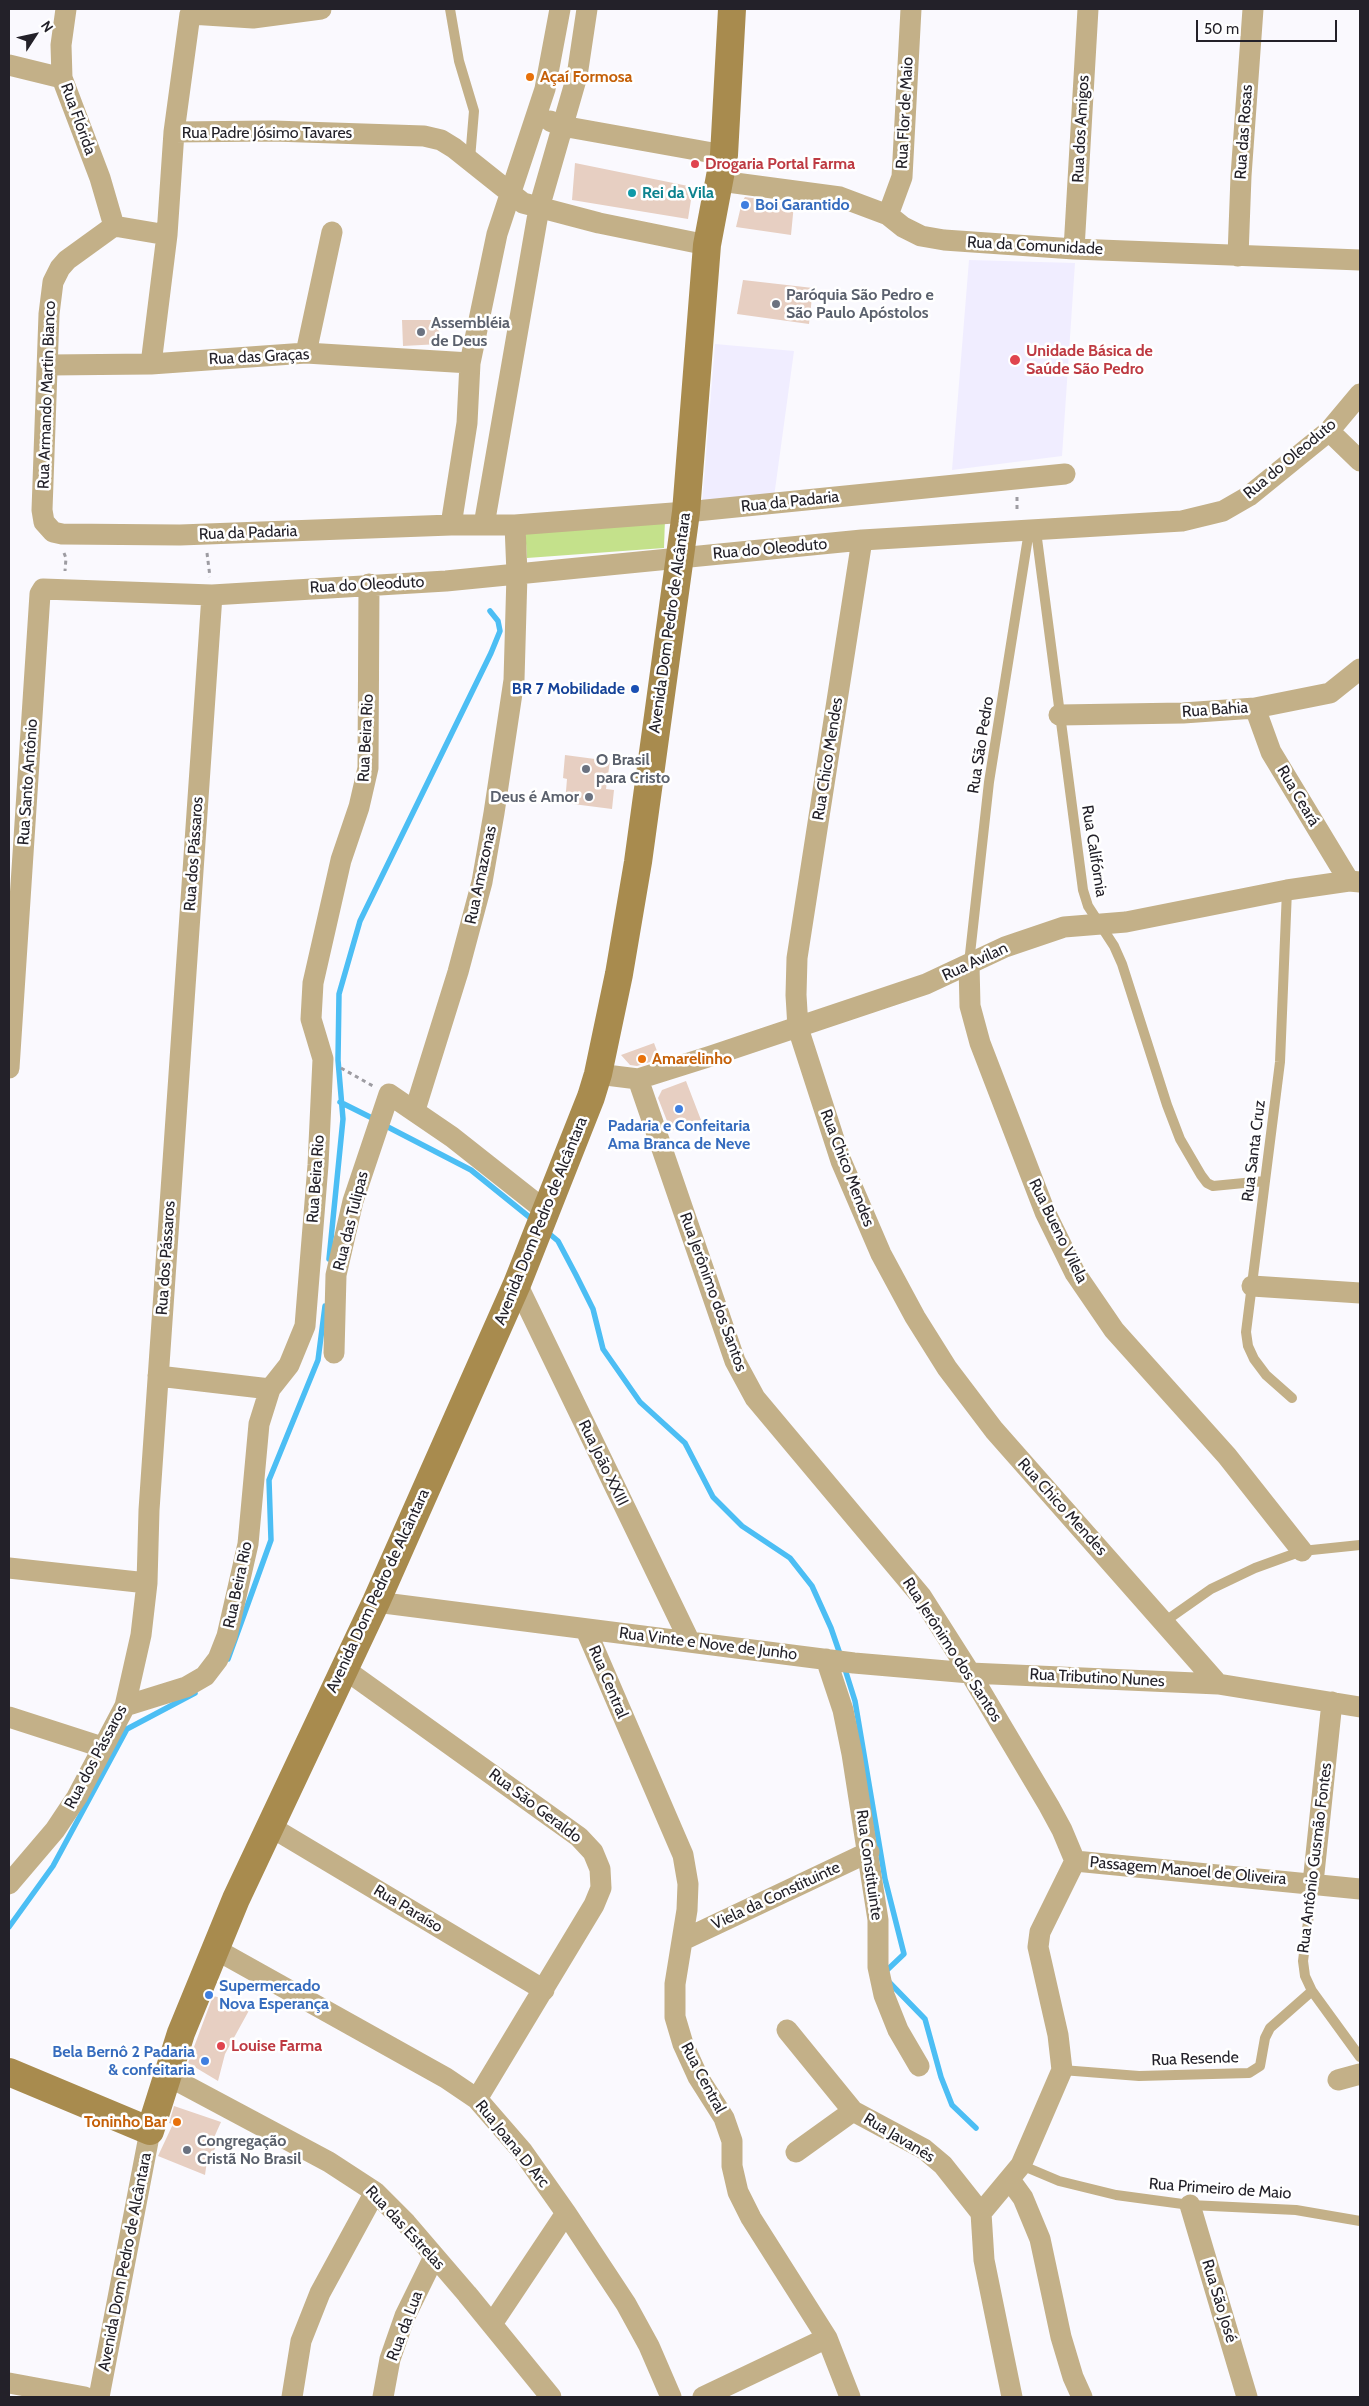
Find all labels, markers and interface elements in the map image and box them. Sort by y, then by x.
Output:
north arrow [10,10,60,60]
scale bar [1199,10,1340,42]
text: N [37,17,58,36]
text: 50 m [1204,20,1239,38]
street label: Rua Flor de Maio [892,57,918,169]
place label: Açaí Formosa [540,67,632,87]
marker: Açaí Formosa [524,71,536,83]
street label: Rua dos Amigos [1069,75,1093,183]
street label: Rua Flórida [56,80,100,158]
street label: Rua das Rosas [1231,84,1257,180]
street label: Rua Padre Jósimo Tavares [182,123,352,143]
place label: Drogaria Portal Farma [705,154,855,174]
marker: Drogaria Portal Farma [689,158,701,170]
place label: Rei da Vila [642,183,714,203]
marker: Rei da Vila [626,187,638,199]
place label: Boi Garantido [755,195,850,215]
marker: Boi Garantido [739,199,751,211]
street label: Rua da Comunidade [967,233,1103,259]
place label: Paróquia São Pedro e São Paulo Apóstolos [786,285,934,323]
marker: Paróquia São Pedro e São Paulo Apóstolos [770,298,782,310]
street label: Rua Armando Martin Bianco [34,301,60,489]
place label: Assembléia de Deus [431,313,510,351]
marker: Assembléia de Deus [415,326,427,338]
place label: Unidade Básica de Saúde São Pedro [1026,341,1153,379]
street label: Rua das Graças [208,345,310,369]
marker: Unidade Básica de Saúde São Pedro [1008,353,1022,367]
street label: Rua do Oleoduto [1240,415,1340,503]
street label: Rua da Padaria [740,487,840,517]
street label: Avenida Dom Pedro de Alcântara [645,511,695,735]
street label: Rua da Padaria [198,522,298,544]
street label: Rua do Oleoduto [712,534,828,564]
street label: Rua do Oleoduto [309,572,425,598]
place label: BR 7 Mobilidade [512,679,625,699]
marker: BR 7 Mobilidade [629,683,641,695]
street label: Rua Beira Rio [354,693,378,783]
street label: Rua São Pedro [964,695,998,795]
street label: Rua Chico Mendes [809,696,847,822]
street label: Rua Bahia [1181,698,1249,722]
street label: Rua Santo Antônio [14,718,42,846]
place label: O Brasil para Cristo [596,750,670,788]
street label: Rua Ceará [1272,762,1324,830]
marker: O Brasil para Cristo [580,763,592,775]
place label: Deus é Amor [490,787,579,807]
marker: Deus é Amor [583,791,595,803]
street label: Rua dos Pássaros [180,796,208,912]
street label: Rua Califórnia [1077,804,1111,898]
street label: Rua Amazonas [461,824,501,926]
street label: Rua Avilan [939,938,1011,986]
place label: Amarelinho [652,1049,732,1069]
marker: Amarelinho [636,1053,648,1065]
street label: Rua Santa Cruz [1238,1099,1270,1203]
marker: Padaria e Confeitaria Ama Branca de Neve [673,1103,685,1115]
street label: Rua Chico Mendes [816,1107,878,1229]
street label: Avenida Dom Pedro de Alcântara [490,1114,592,1328]
place label: Padaria e Confeitaria Ama Branca de Neve [608,1116,750,1154]
street label: Rua Beira Rio [303,1134,329,1224]
street label: Rua das Tulipas [329,1169,373,1273]
street label: Rua Bueno Vilela [1024,1176,1092,1286]
street label: Rua dos Pássaros [152,1200,180,1316]
street label: Rua Jerônimo dos Santos [675,1210,751,1374]
street label: Rua João XXIII [574,1417,632,1509]
street label: Rua Chico Mendes [1013,1454,1111,1560]
street label: Avenida Dom Pedro de Alcântara [322,1486,434,1696]
street label: Rua Beira Rio [219,1540,257,1630]
street label: Rua Jerônimo dos Santos [898,1574,1006,1726]
street label: Rua Vinte e Nove de Junho [618,1624,798,1664]
street label: Rua Central [584,1643,632,1721]
street label: Rua Tributino Nunes [1029,1665,1165,1691]
street label: Rua dos Pássaros [61,1702,131,1812]
street label: Rua Antônio Gusmão Fontes [1294,1762,1336,1954]
street label: Rua São Geraldo [485,1765,585,1847]
street label: Rua Constituinte [852,1809,886,1921]
street label: Passagem Manoel de Oliveira [1089,1853,1287,1889]
street label: Viela da Constituinte [709,1858,843,1934]
street label: Rua Paraíso [370,1881,446,1937]
place label: Supermercado Nova Esperança [219,1976,329,2014]
marker: Supermercado Nova Esperança [203,1989,215,2001]
place label: Louise Farma [231,2036,322,2056]
street label: Rua Central [676,2039,730,2117]
marker: Louise Farma [215,2040,227,2052]
place label: Bela Bernô 2 Padaria & confeitaria [52,2042,195,2080]
street label: Rua Resende [1151,2048,1239,2070]
marker: Bela Bernô 2 Padaria & confeitaria [199,2055,211,2067]
street label: Rua Joana D Arc [471,2096,553,2192]
street label: Rua Javanês [860,2109,938,2167]
place label: Toninho Bar [84,2112,167,2132]
marker: Toninho Bar [171,2116,183,2128]
place label: Congregação Cristã No Brasil [197,2131,301,2169]
marker: Congregação Cristã No Brasil [181,2144,193,2156]
street label: Avenida Dom Pedro de Alcântara [94,2151,156,2373]
street label: Rua Primeiro de Maio [1148,2174,1292,2204]
street label: Rua das Estrelas [361,2182,449,2274]
street label: Rua São José [1197,2257,1241,2345]
street label: Rua da Lua [383,2288,427,2364]

